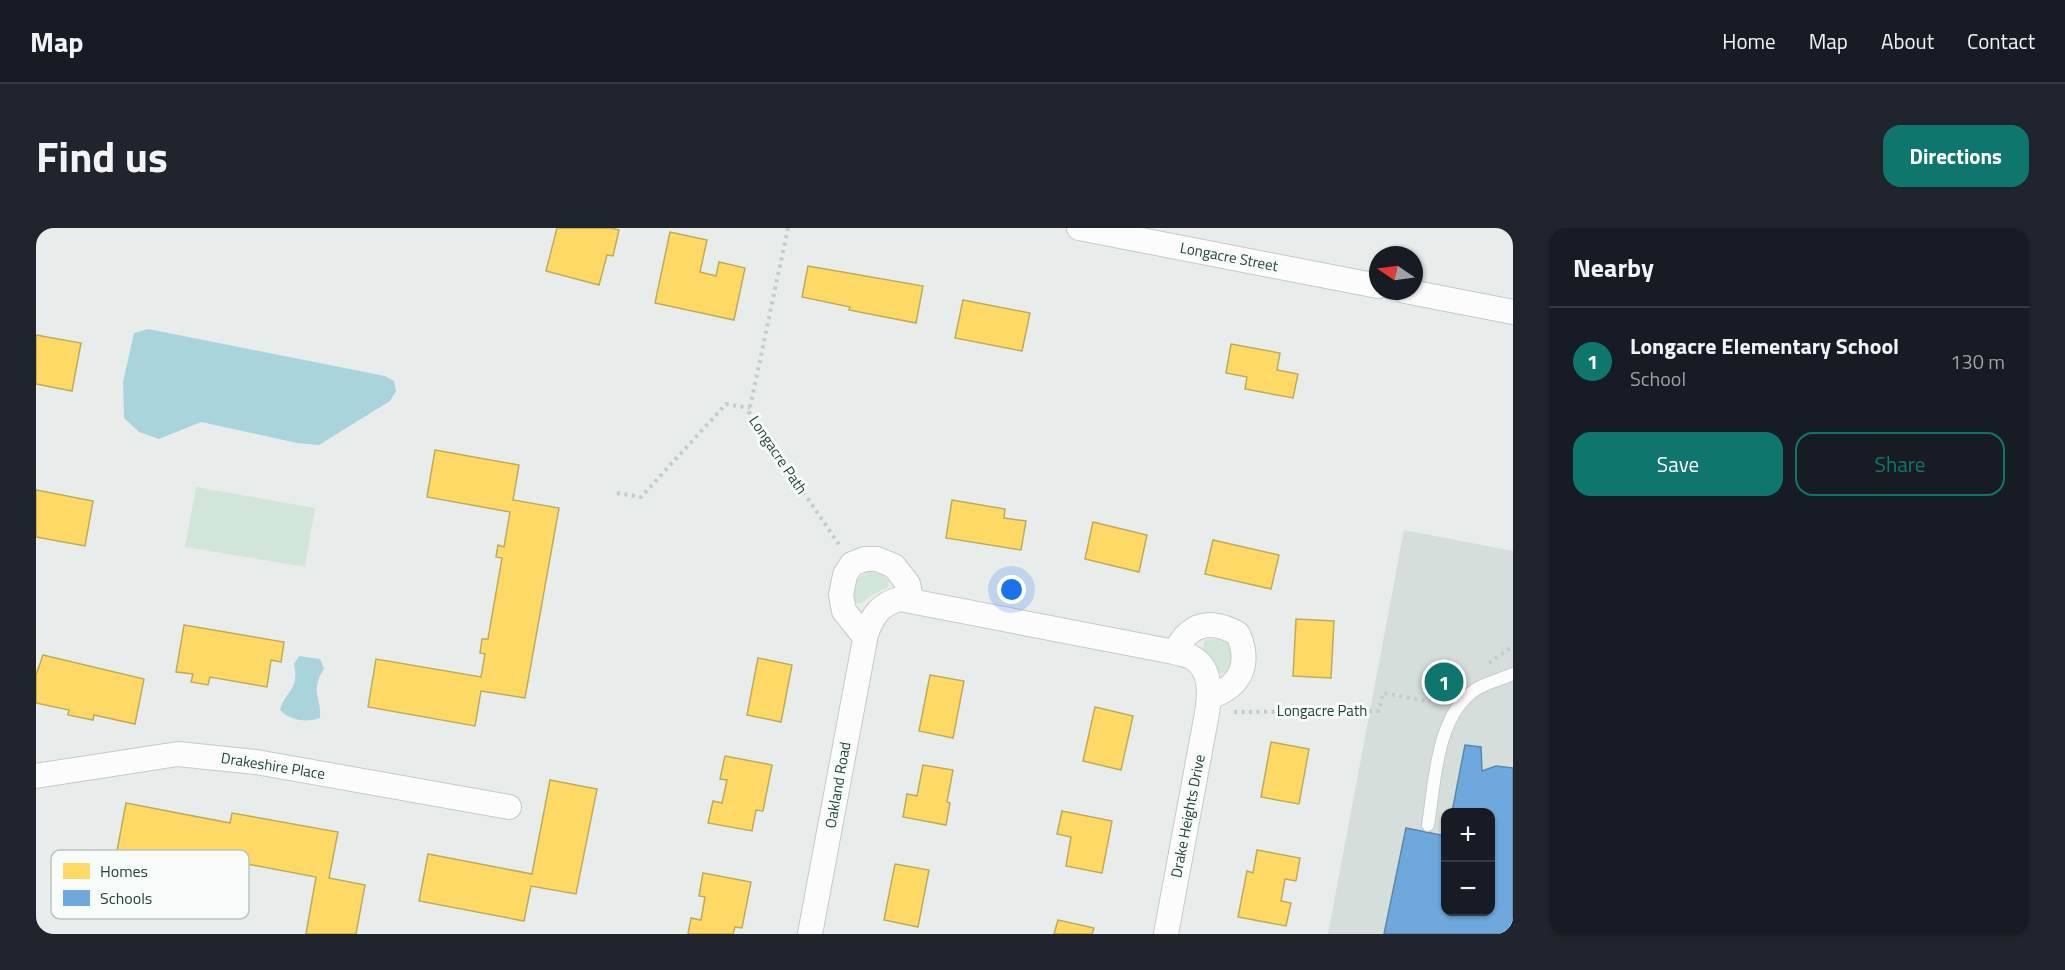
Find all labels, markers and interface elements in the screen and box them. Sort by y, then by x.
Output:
text: Map [30,20,84,63]
text: Home [1722,25,1776,57]
text: Map [1809,25,1848,57]
text: About [1881,25,1934,57]
text: Contact [1967,25,2035,57]
text: Find us [36,124,168,188]
button: Directions [1883,125,2029,187]
street label: Longacre Street [1178,236,1281,277]
north arrow [1369,246,1423,300]
text: Nearby [1573,248,1654,287]
text: Longacre Elementary School [1630,329,1899,363]
text: 1 [1587,346,1598,377]
text: 130 m [1950,346,2005,377]
text: School [1630,363,1686,394]
street label: Longacre Path [744,411,813,499]
button: Save [1573,432,1783,496]
button: Share [1795,432,2005,496]
your location [997,575,1026,604]
pin: 1 [1424,660,1464,704]
street label: Longacre Path [1277,699,1367,722]
street label: Oakland Road [819,740,856,830]
street label: Drakeshire Place [219,746,327,785]
street label: Drake Heights Drive [1164,752,1211,880]
map controls [1441,808,1495,916]
button: + [1441,808,1495,862]
legend [51,850,249,919]
text: Homes [100,859,148,883]
button: − [1441,862,1495,916]
text: Schools [100,886,152,910]

